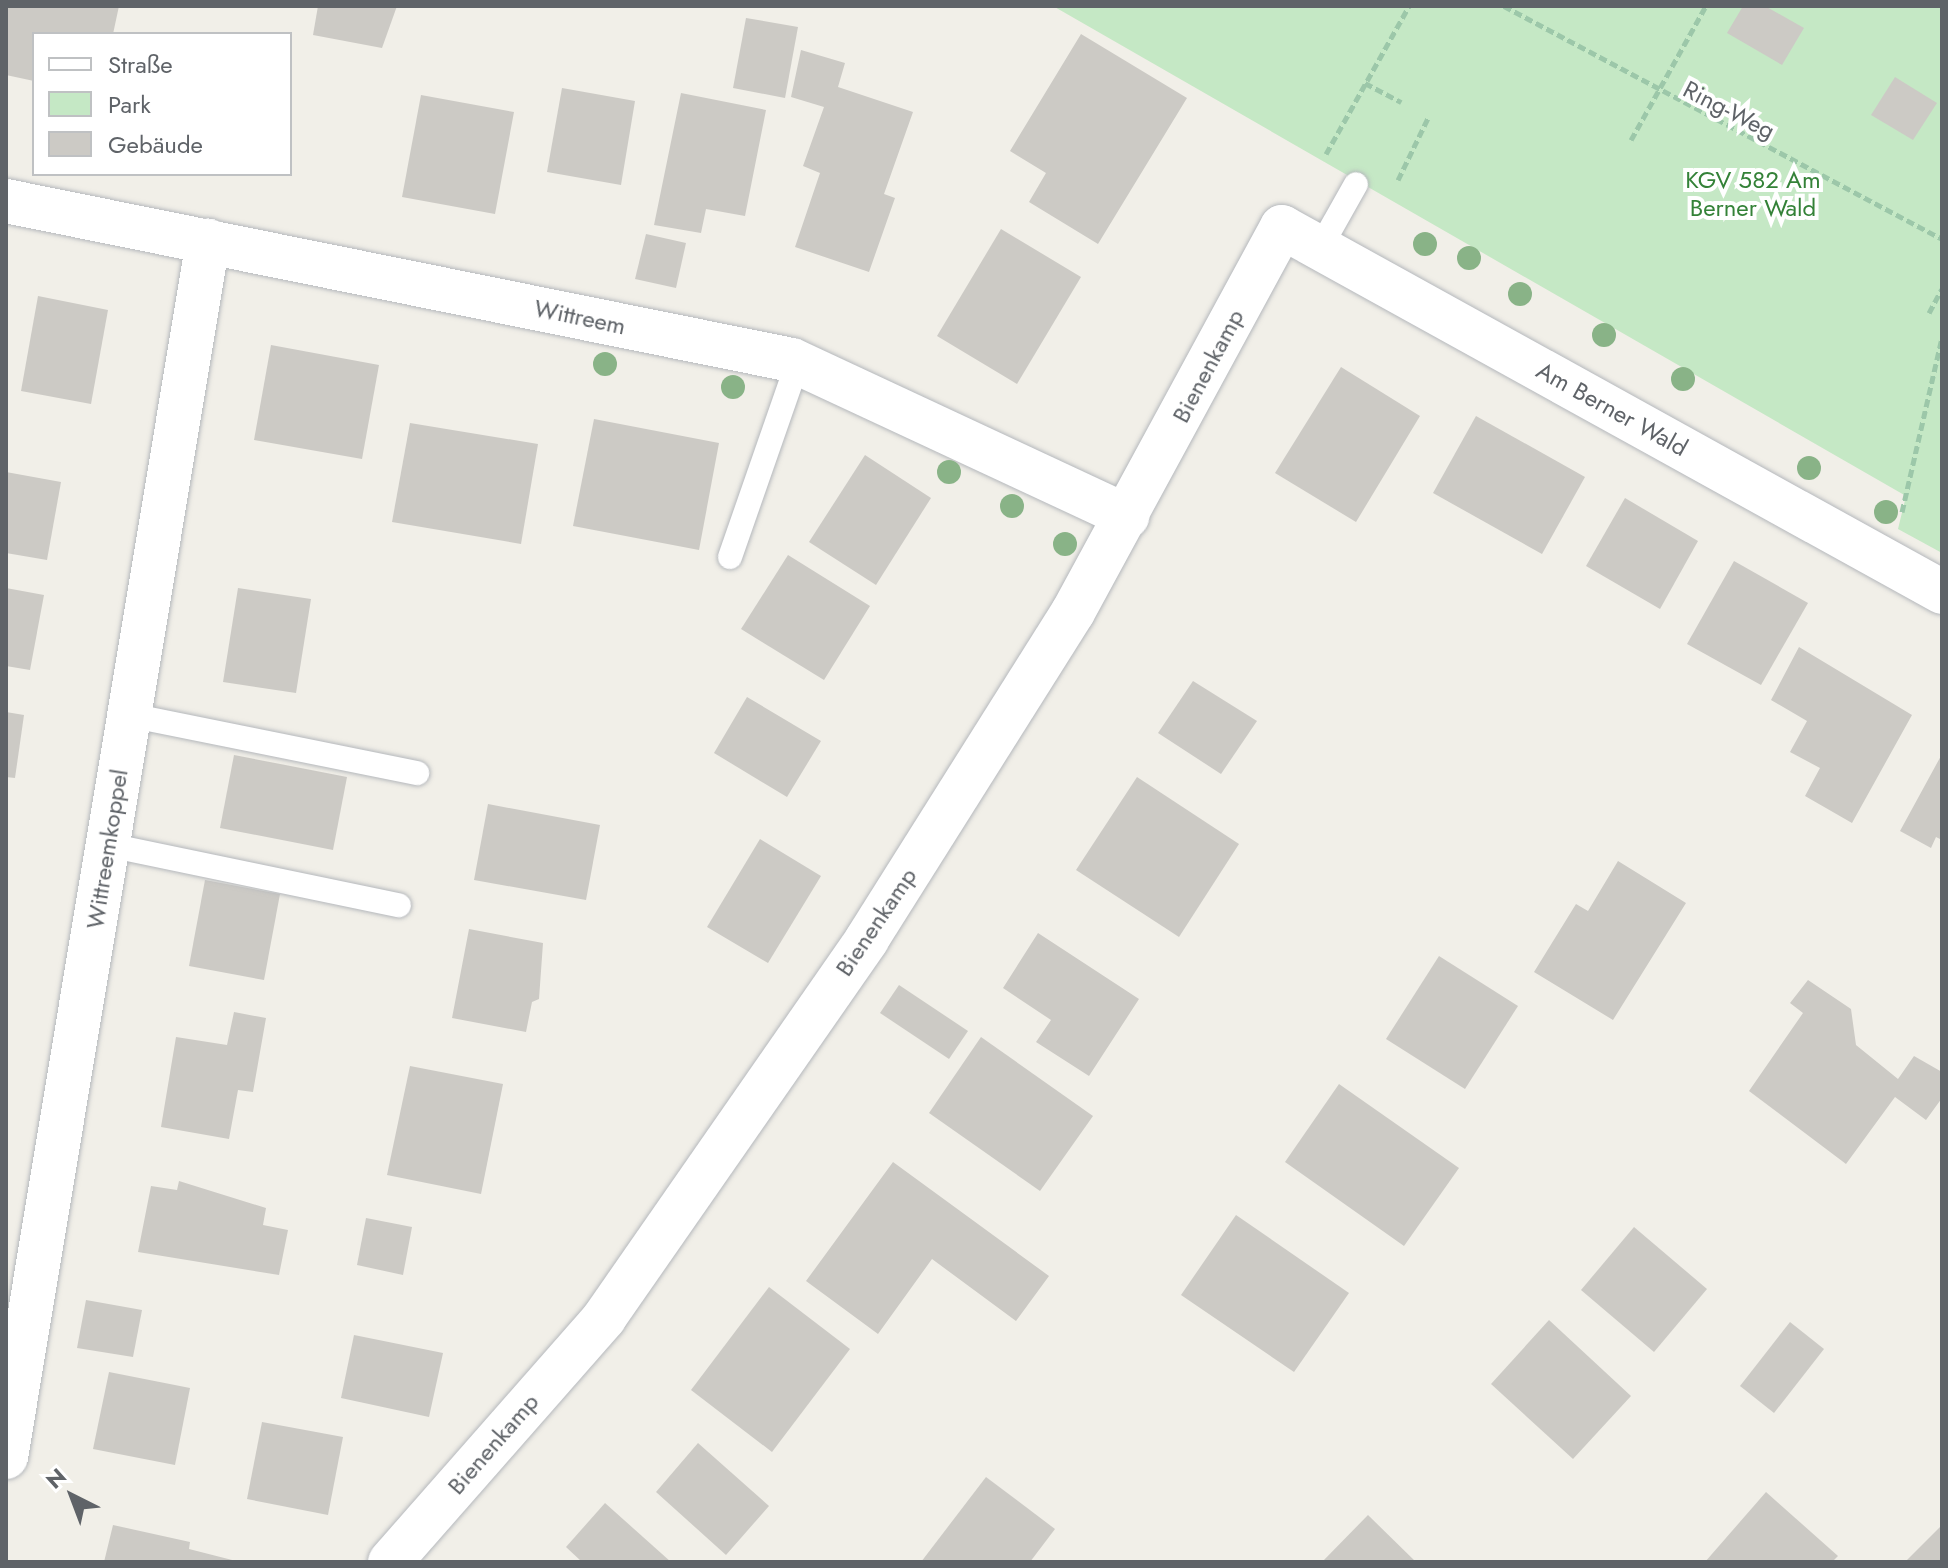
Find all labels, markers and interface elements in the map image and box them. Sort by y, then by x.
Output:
legend [32,32,292,176]
text: Straße [108,47,173,82]
street label: Ring-Weg [1678,75,1780,145]
text: Park [108,87,151,122]
text: Gebäude [108,127,203,162]
park label: KGV 582 Am Berner Wald [1685,166,1821,222]
street label: Wittreem [532,293,628,341]
street label: Bienenkamp [1166,304,1250,428]
street label: Am Berner Wald [1531,356,1693,462]
street label: Wittreemkoppel [80,767,134,931]
street label: Bienenkamp [829,863,923,981]
street label: Bienenkamp [441,1388,545,1500]
north arrow [32,1456,112,1536]
text: N [39,1460,73,1496]

